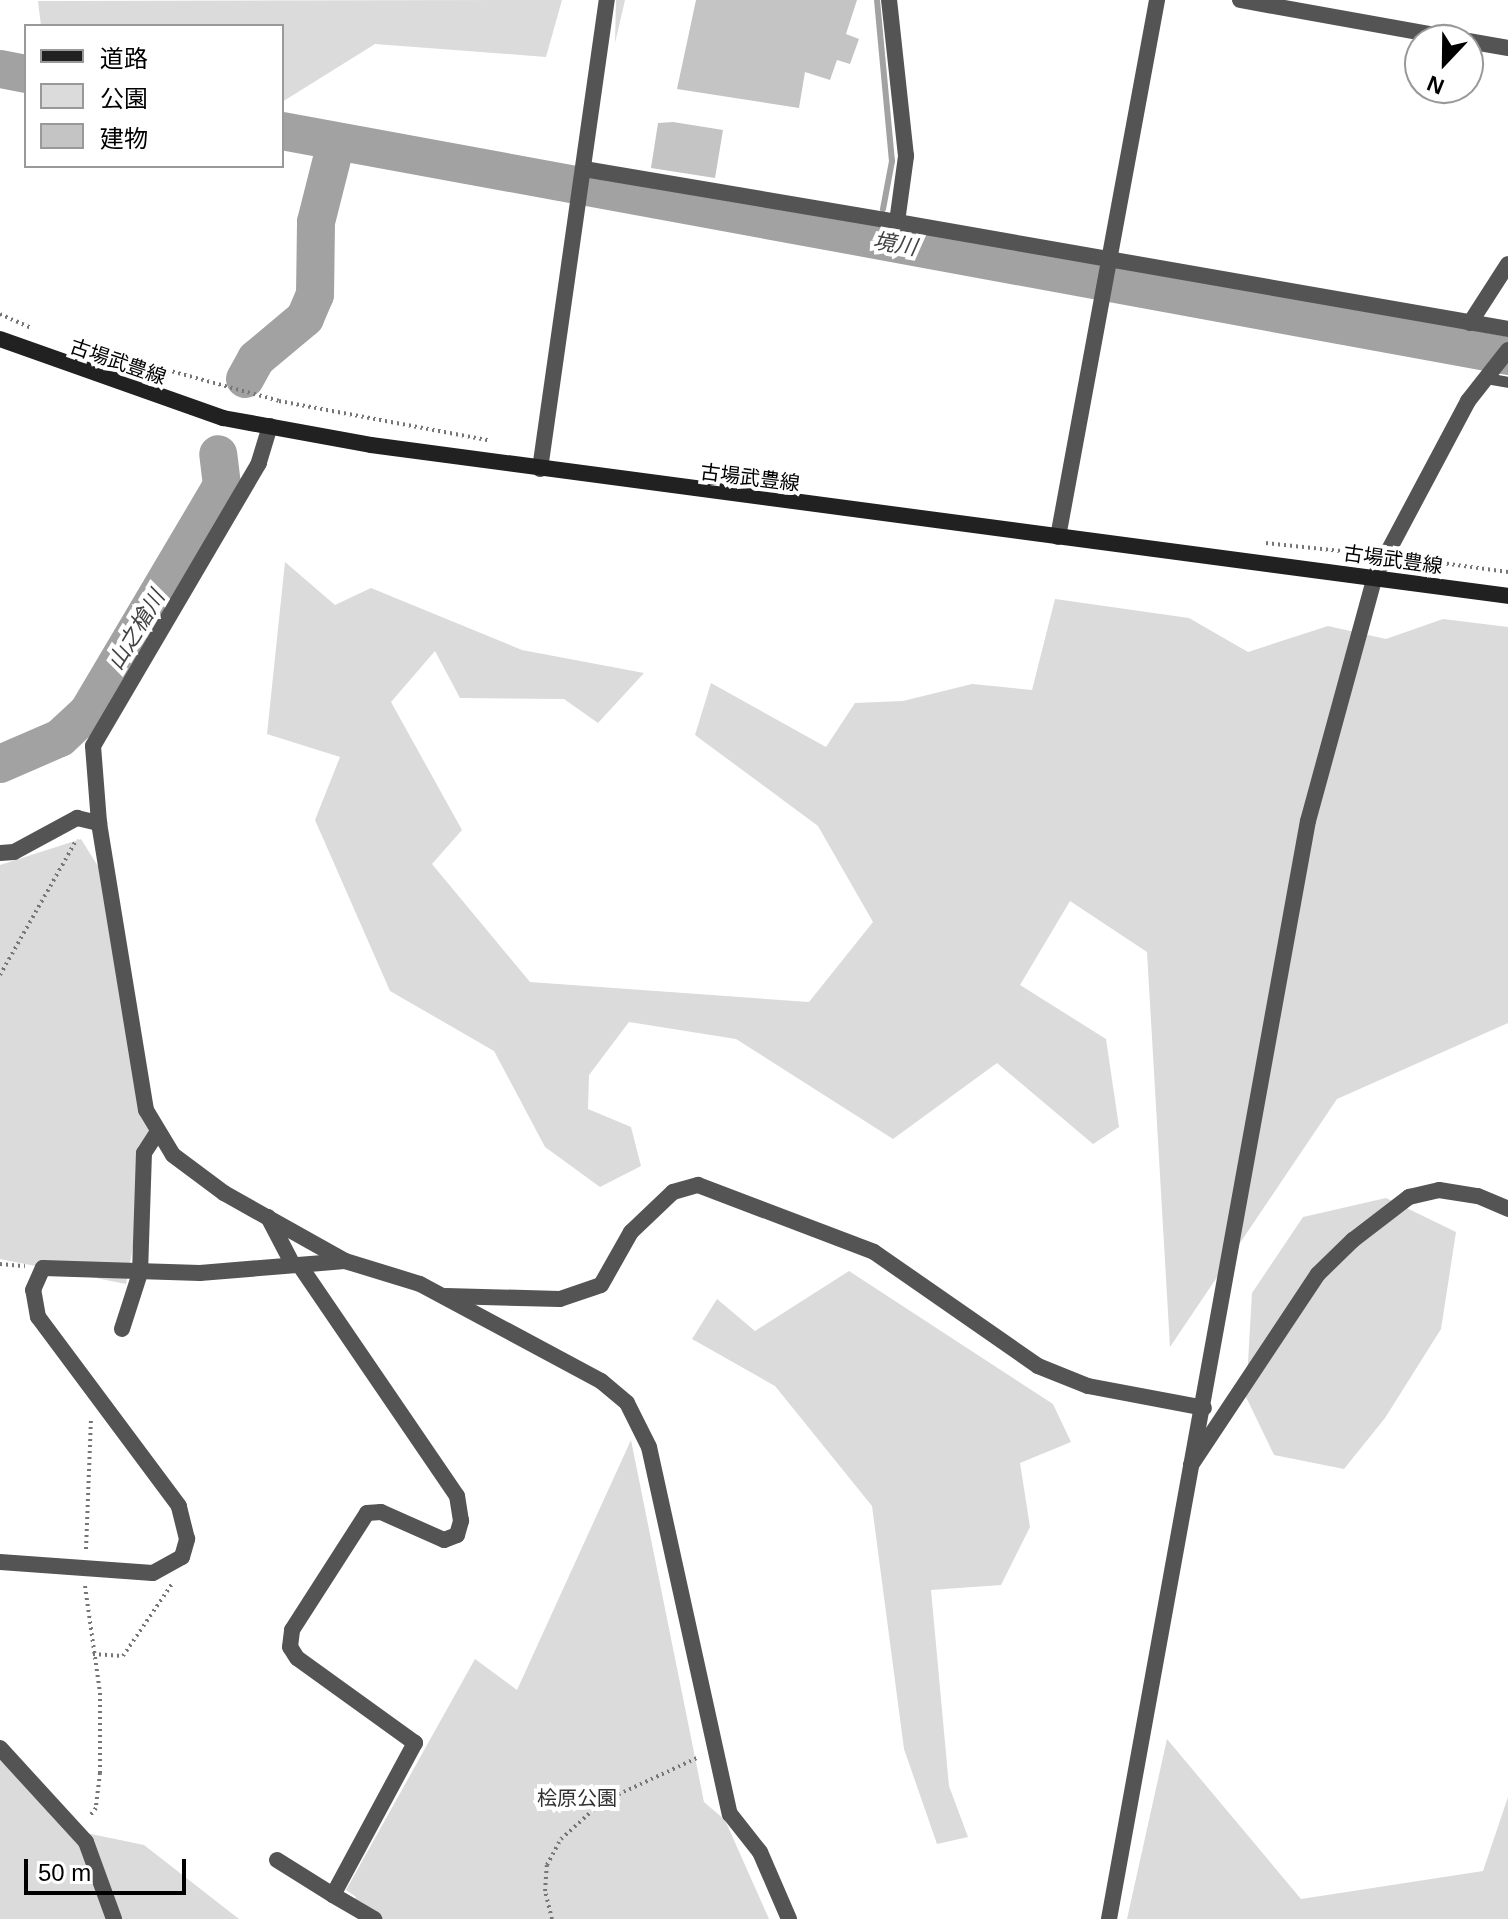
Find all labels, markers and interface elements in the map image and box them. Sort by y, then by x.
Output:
legend [24,24,284,168]
north arrow [1404,24,1484,104]
text: 道路 [100,45,148,72]
text: N [1424,70,1448,99]
text: 公園 [100,85,148,112]
text: 建物 [100,125,148,152]
water label: 境川 [871,227,919,261]
street label: 古場武豊線 [67,334,169,390]
street label: 古場武豊線 [699,460,801,496]
street label: 古場武豊線 [1342,541,1444,579]
water label: 山之槍川 [102,585,170,675]
park label: 桧原公園 [537,1786,617,1810]
scale bar [28,1843,190,1893]
text: 50 m [38,1859,91,1886]

